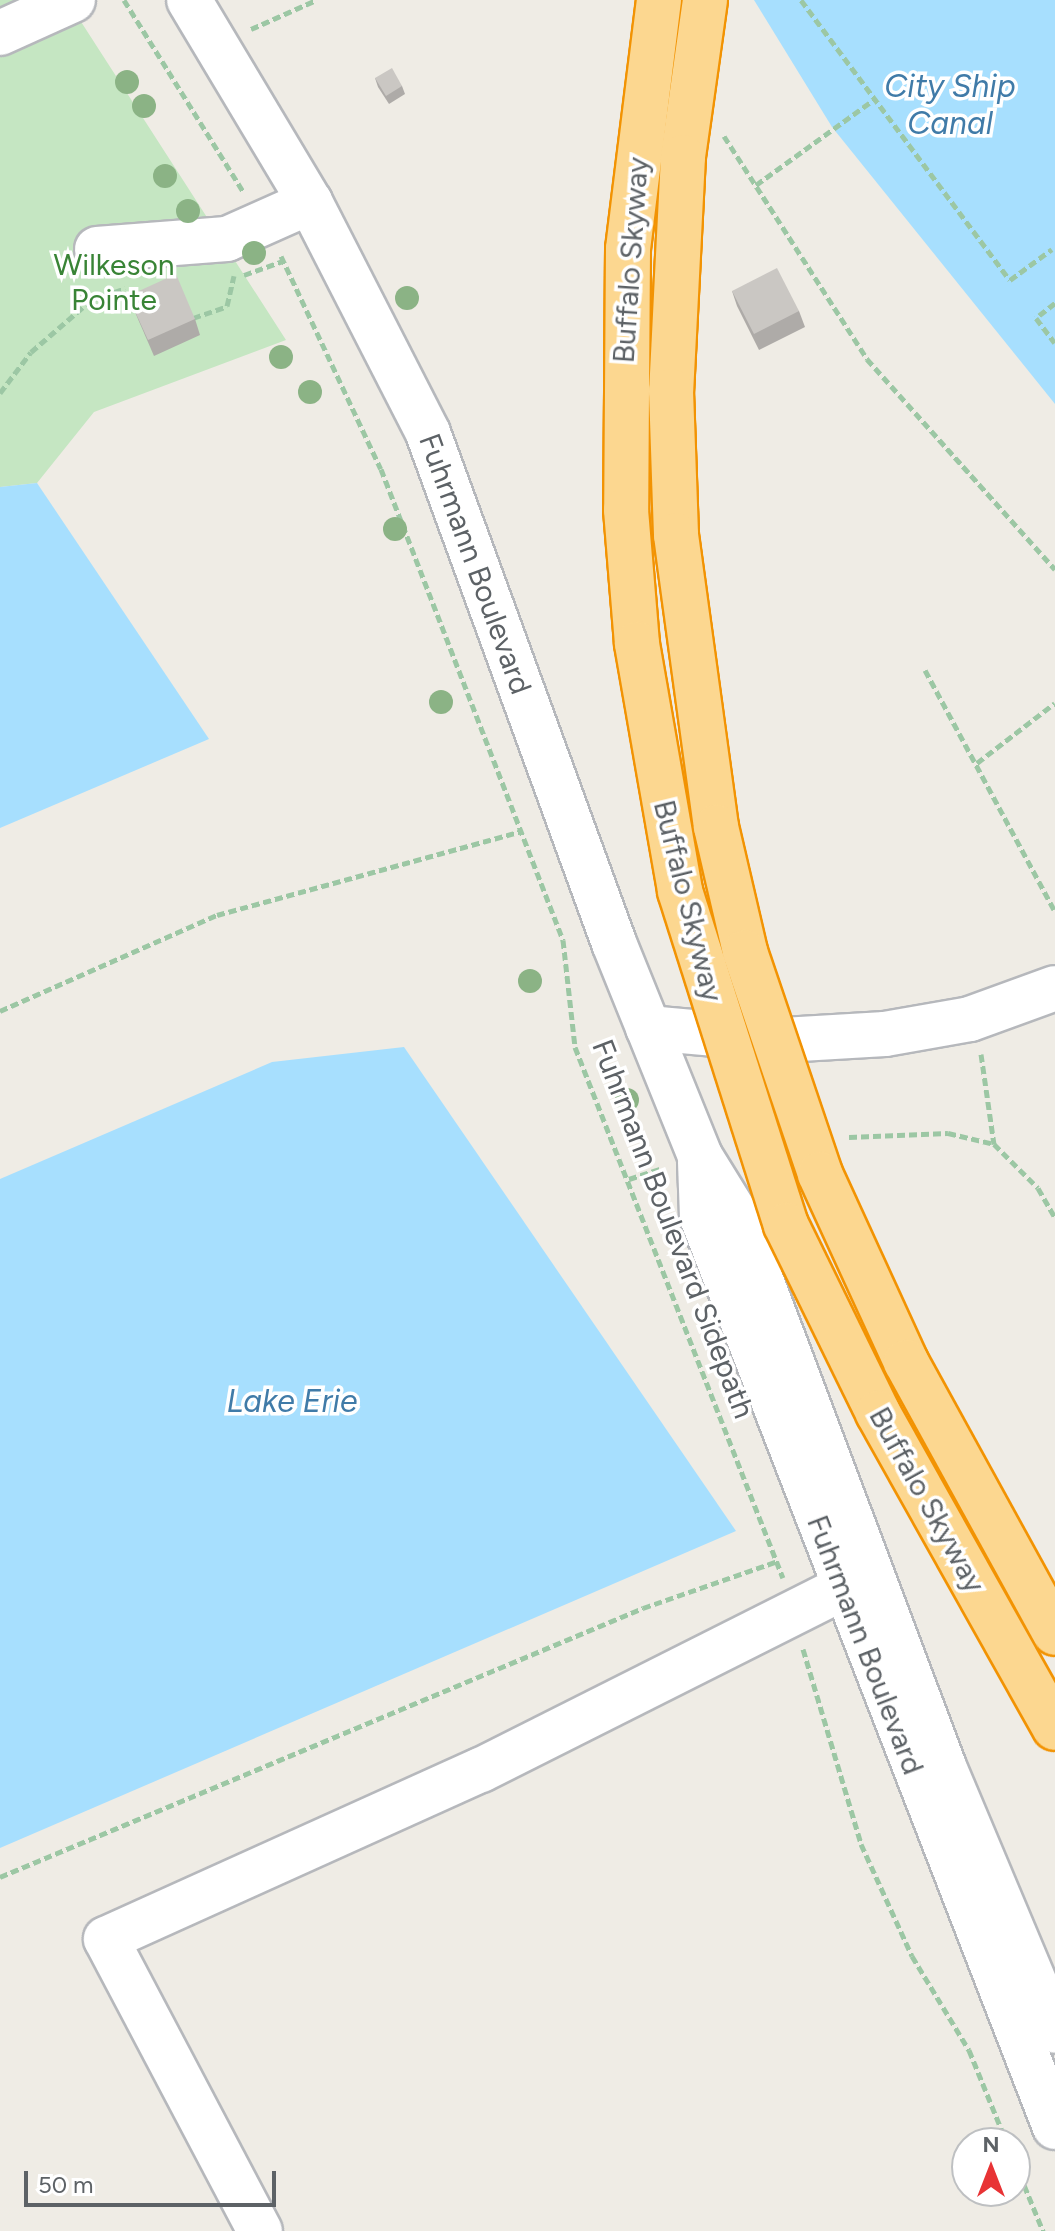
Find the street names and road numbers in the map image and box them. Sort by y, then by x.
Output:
street label: Buffalo Skyway [606,156,656,364]
street label: Fuhrmann Boulevard [411,429,539,699]
street label: Buffalo Skyway [646,796,730,1006]
street label: Fuhrmann Boulevard Sidepath [584,1035,762,1423]
street label: Buffalo Skyway [861,1401,993,1599]
street label: Fuhrmann Boulevard [799,1510,931,1780]

